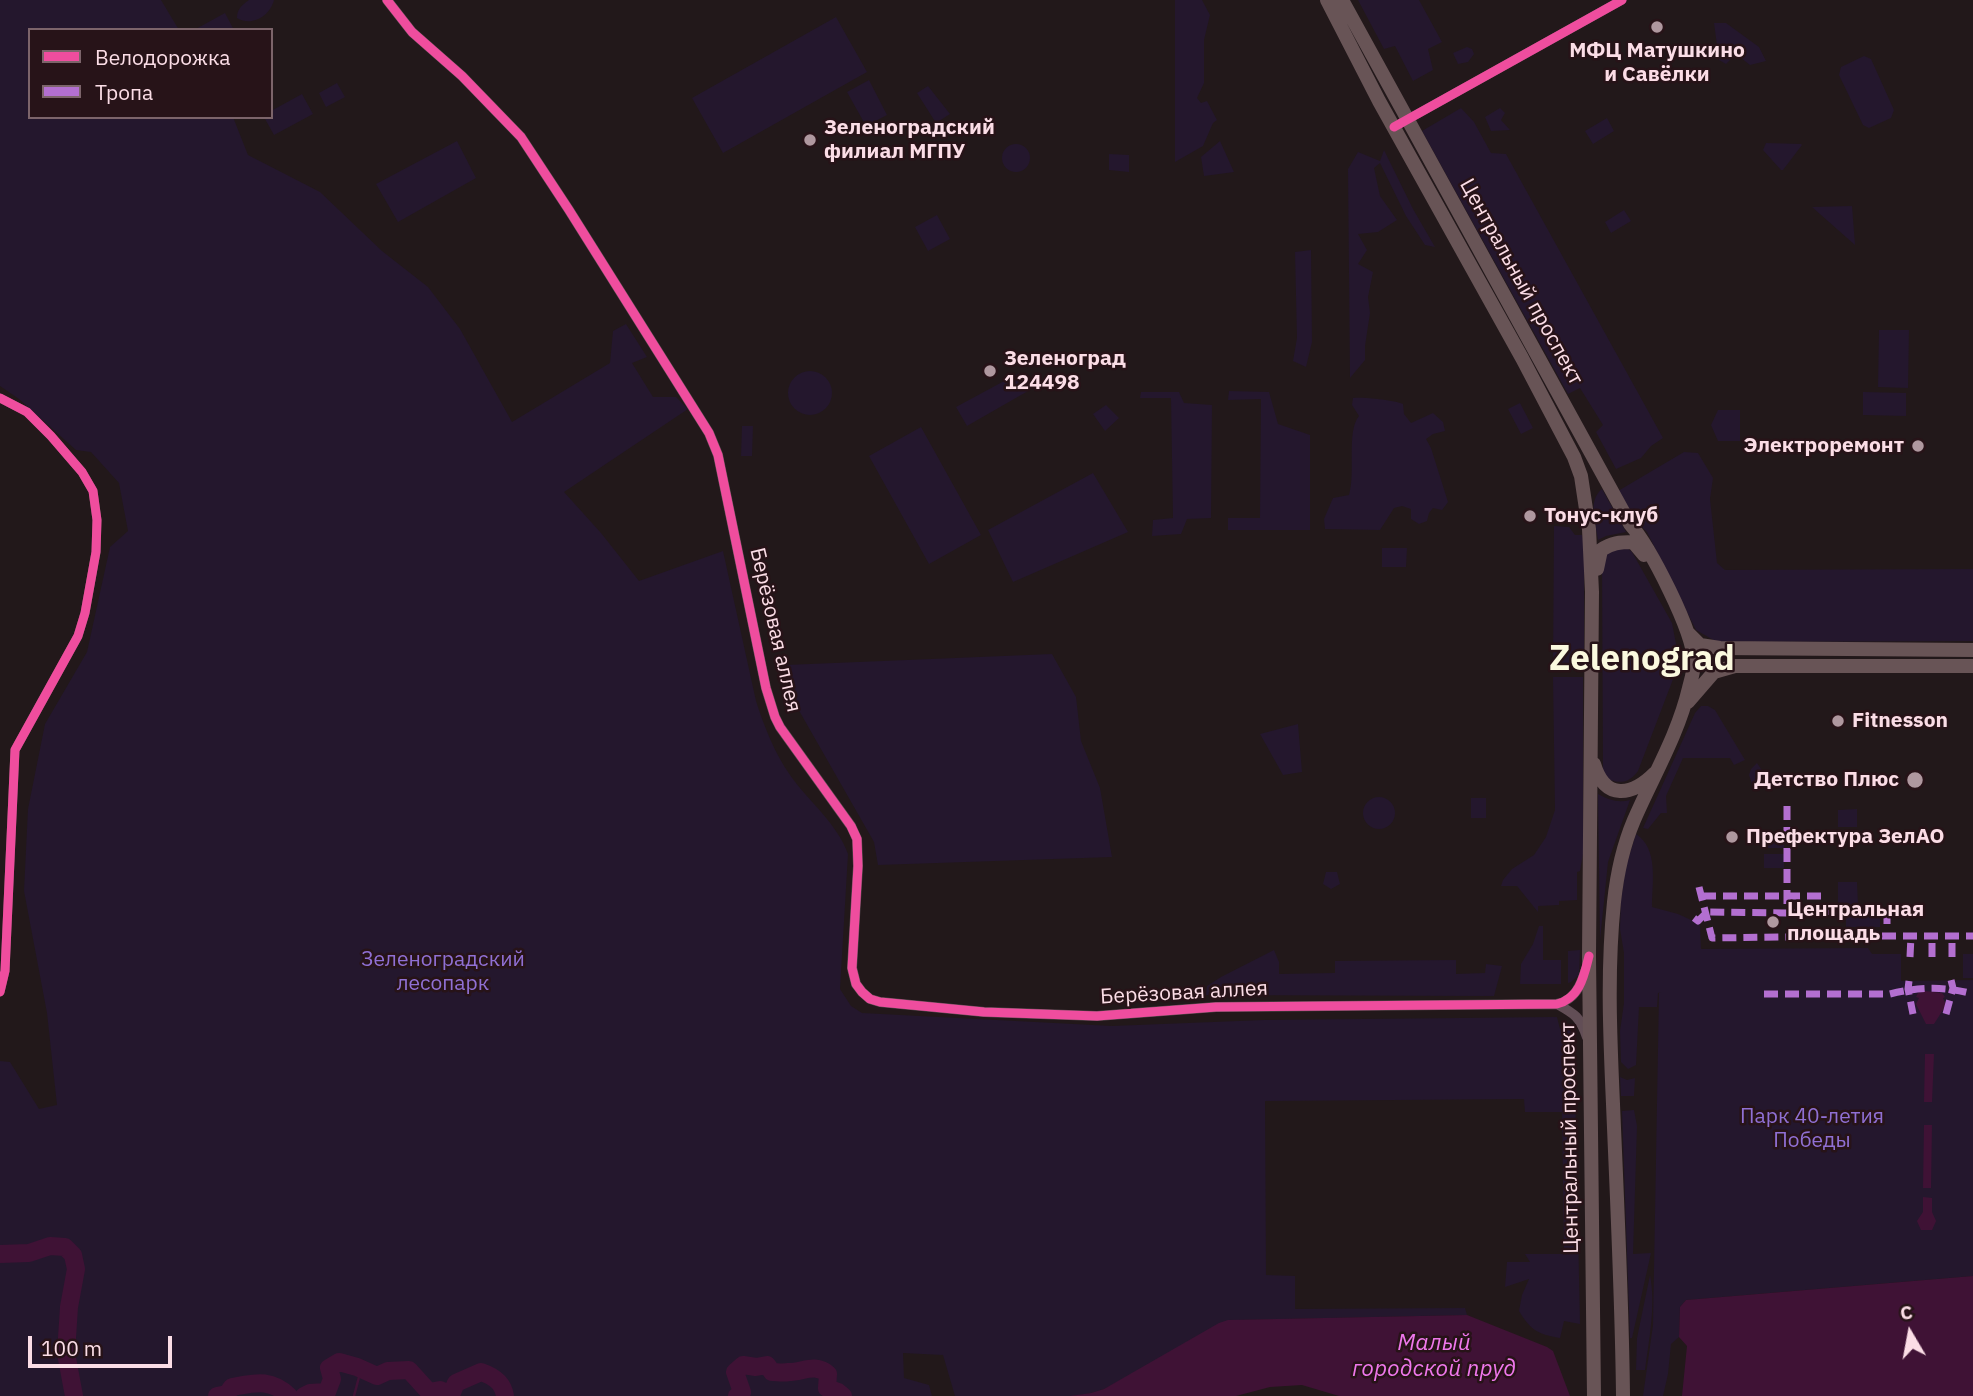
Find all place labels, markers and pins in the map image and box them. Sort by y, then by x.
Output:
marker: МФЦ Матушкино и Савёлки [1649,19,1665,35]
place label: МФЦ Матушкино и Савёлки [1569,38,1745,88]
place label: Зеленоградский филиал МГПУ [824,115,995,165]
marker: Зеленоградский филиал МГПУ [802,132,818,148]
place label: Зеленоград 124498 [1004,346,1126,396]
marker: Зеленоград 124498 [982,363,998,379]
place label: Электроремонт [1743,433,1904,459]
marker: Электроремонт [1910,438,1926,454]
place label: Тонус-клуб [1544,503,1658,529]
marker: Тонус-клуб [1522,508,1538,524]
place label: Fitnesson [1852,708,1948,734]
marker: Fitnesson [1830,713,1846,729]
place label: Детство Плюс [1754,767,1899,793]
marker: Детство Плюс [1905,770,1925,790]
place label: Префектура ЗелАО [1746,824,1944,850]
marker: Префектура ЗелАО [1724,829,1740,845]
place label: Центральная площадь [1787,897,1924,947]
marker: Центральная площадь [1765,914,1781,930]

